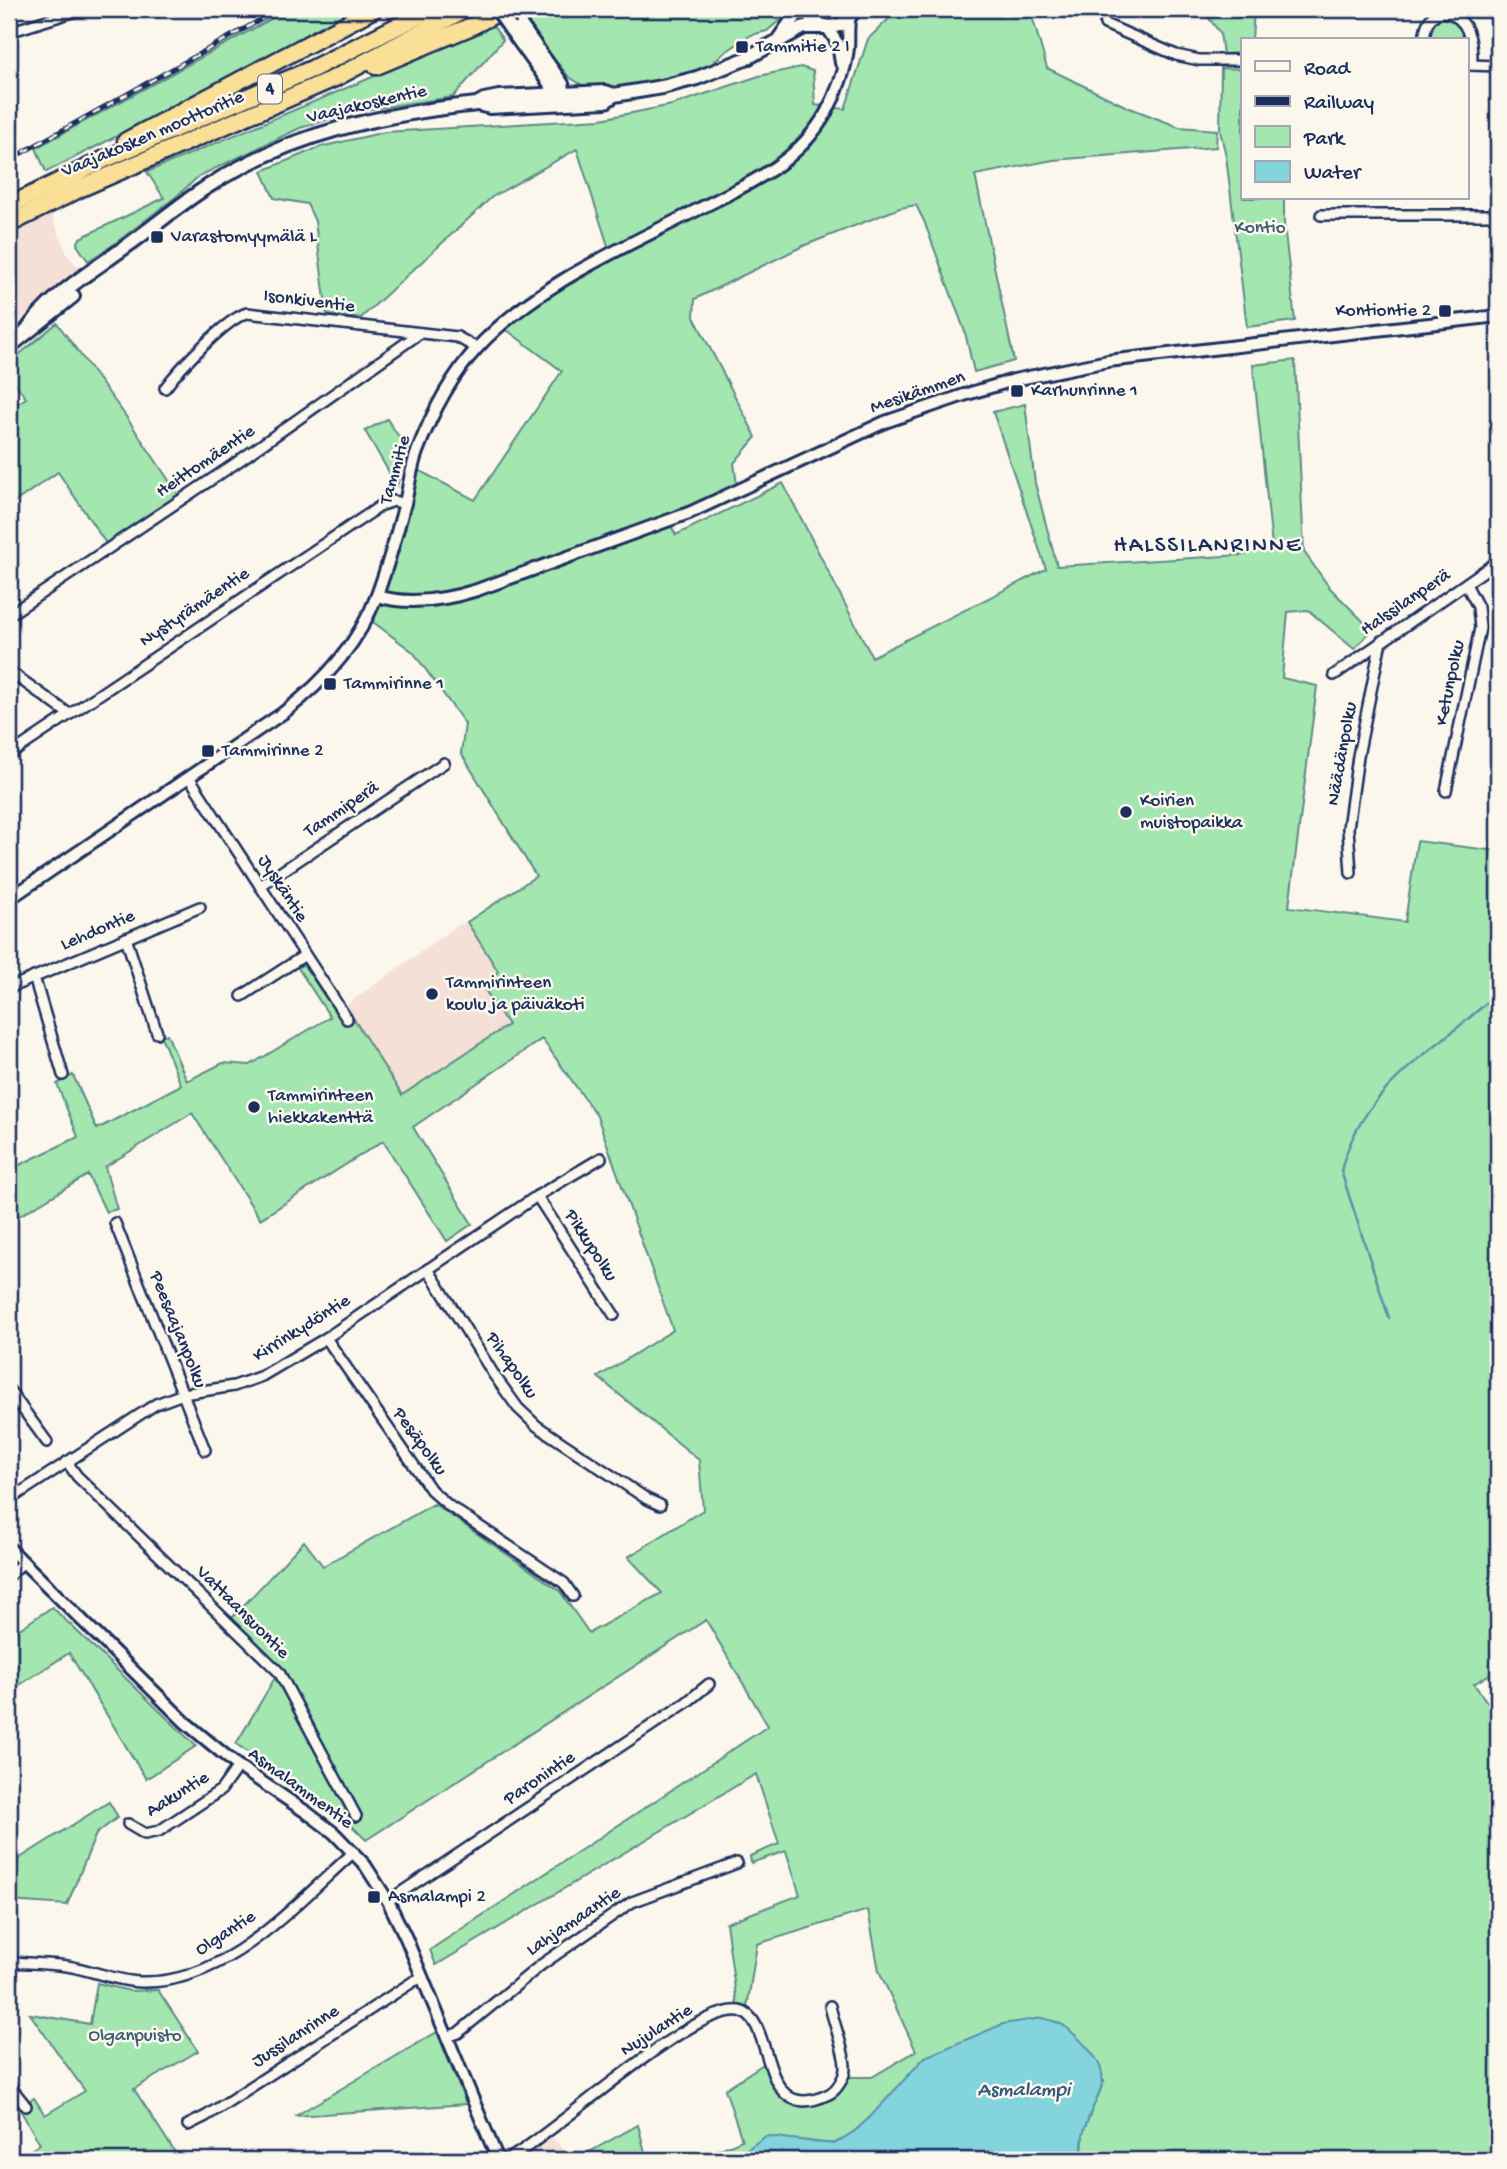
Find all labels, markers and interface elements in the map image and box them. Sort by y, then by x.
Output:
place label: Tammitie 2 I [755,36,850,59]
legend [1241,38,1468,200]
marker: Tammitie 2 I [734,39,750,55]
text: Road [1304,58,1352,83]
road number: 4 [258,74,282,104]
street label: Vaajakoskentie [304,80,429,130]
street label: Vaajakosken moottoritie [57,86,248,184]
text: Railway [1304,92,1374,117]
text: Park [1303,128,1347,153]
text: Water [1304,162,1362,187]
park label: Kontio [1234,217,1286,240]
place label: Varastomyymälä L [170,226,317,249]
marker: Varastomyymälä L [149,229,165,245]
street label: Isonkiventie [262,285,356,319]
place label: Kontiontie 2 [1335,300,1431,323]
marker: Kontiontie 2 [1437,303,1453,319]
street label: Mesikämmen [867,366,969,420]
place label: Karhunrinne 1 [1031,380,1138,403]
marker: Karhunrinne 1 [1009,383,1025,399]
street label: Heittomäentie [152,420,260,504]
street label: Tammitie [375,433,417,508]
district label: HALSSILANRINNE [1114,533,1302,560]
street label: Nystyrämäentie [136,563,255,653]
street label: Halssilanperä [1357,564,1457,642]
street label: Ketunpolku [1431,638,1471,728]
place label: Tammirinne 1 [343,673,444,696]
marker: Tammirinne 1 [322,676,338,692]
street label: Näädänpolku [1323,700,1363,808]
place label: Tammirinne 2 [221,740,323,763]
marker: Tammirinne 2 [200,743,216,759]
street label: Tammiperä [299,776,385,844]
place label: Koirien muistopaikka [1140,790,1244,835]
marker: Koirien muistopaikka [1118,804,1134,820]
street label: Jyskäntie [252,851,312,927]
street label: Lehdontie [57,905,139,957]
place label: Tammirinteen koulu ja päiväkoti [445,972,585,1017]
marker: Tammirinteen koulu ja päiväkoti [424,986,440,1002]
place label: Tammirinteen hiekkakenttä [267,1085,374,1130]
marker: Tammirinteen hiekkakenttä [246,1099,262,1115]
street label: Pikkupolku [558,1205,622,1286]
street label: Peesaajanpolku [143,1267,211,1392]
street label: Kirrinkydöntie [249,1290,355,1368]
street label: Pihapolku [479,1327,542,1404]
street label: Pesäpolku [386,1403,451,1481]
street label: Vattaansuontie [190,1561,294,1665]
street label: Asmalammentie [243,1743,357,1835]
street label: Paronintie [499,1747,580,1812]
street label: Aakuntie [142,1767,214,1823]
street label: Lahjamaantie [522,1882,626,1962]
place label: Asmalampi 2 [388,1886,486,1909]
marker: Asmalampi 2 [366,1889,382,1905]
street label: Olgantie [191,1906,261,1962]
street label: Nujulantie [617,1999,697,2063]
street label: Jussilanrinne [248,2000,344,2074]
park label: Olganpuisto [88,2025,182,2048]
water label: Asmalampi [978,2079,1073,2104]

